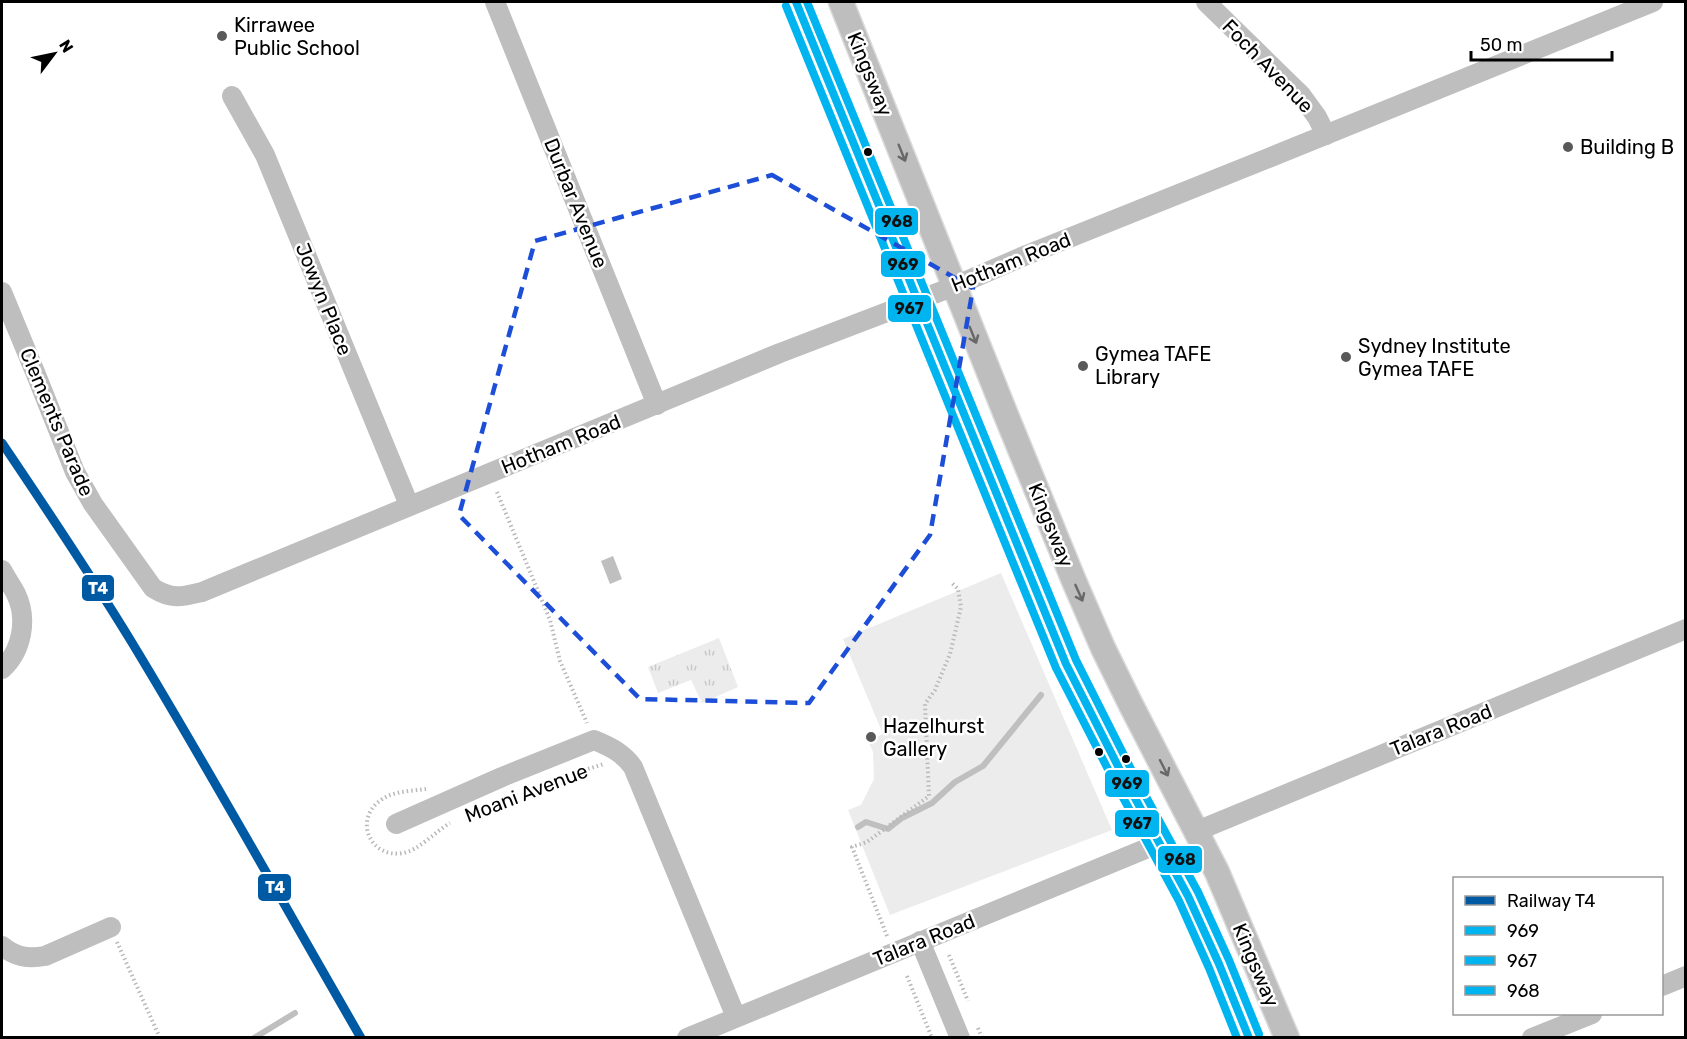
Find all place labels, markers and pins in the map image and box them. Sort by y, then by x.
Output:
place label: Kirrawee Public School [234,13,360,60]
marker: Kirrawee Public School [215,29,229,43]
place label: Building B [1580,135,1674,159]
marker: Building B [1561,140,1575,154]
unlabelled marker [862,146,874,158]
place label: Sydney Institute Gymea TAFE [1358,334,1511,381]
place label: Gymea TAFE Library [1095,342,1211,389]
marker: Sydney Institute Gymea TAFE [1339,350,1353,364]
marker: Gymea TAFE Library [1076,359,1090,373]
place label: Hazelhurst Gallery [883,714,984,761]
marker: Hazelhurst Gallery [864,730,878,744]
unlabelled marker [1093,746,1105,758]
unlabelled marker [1120,753,1132,765]

